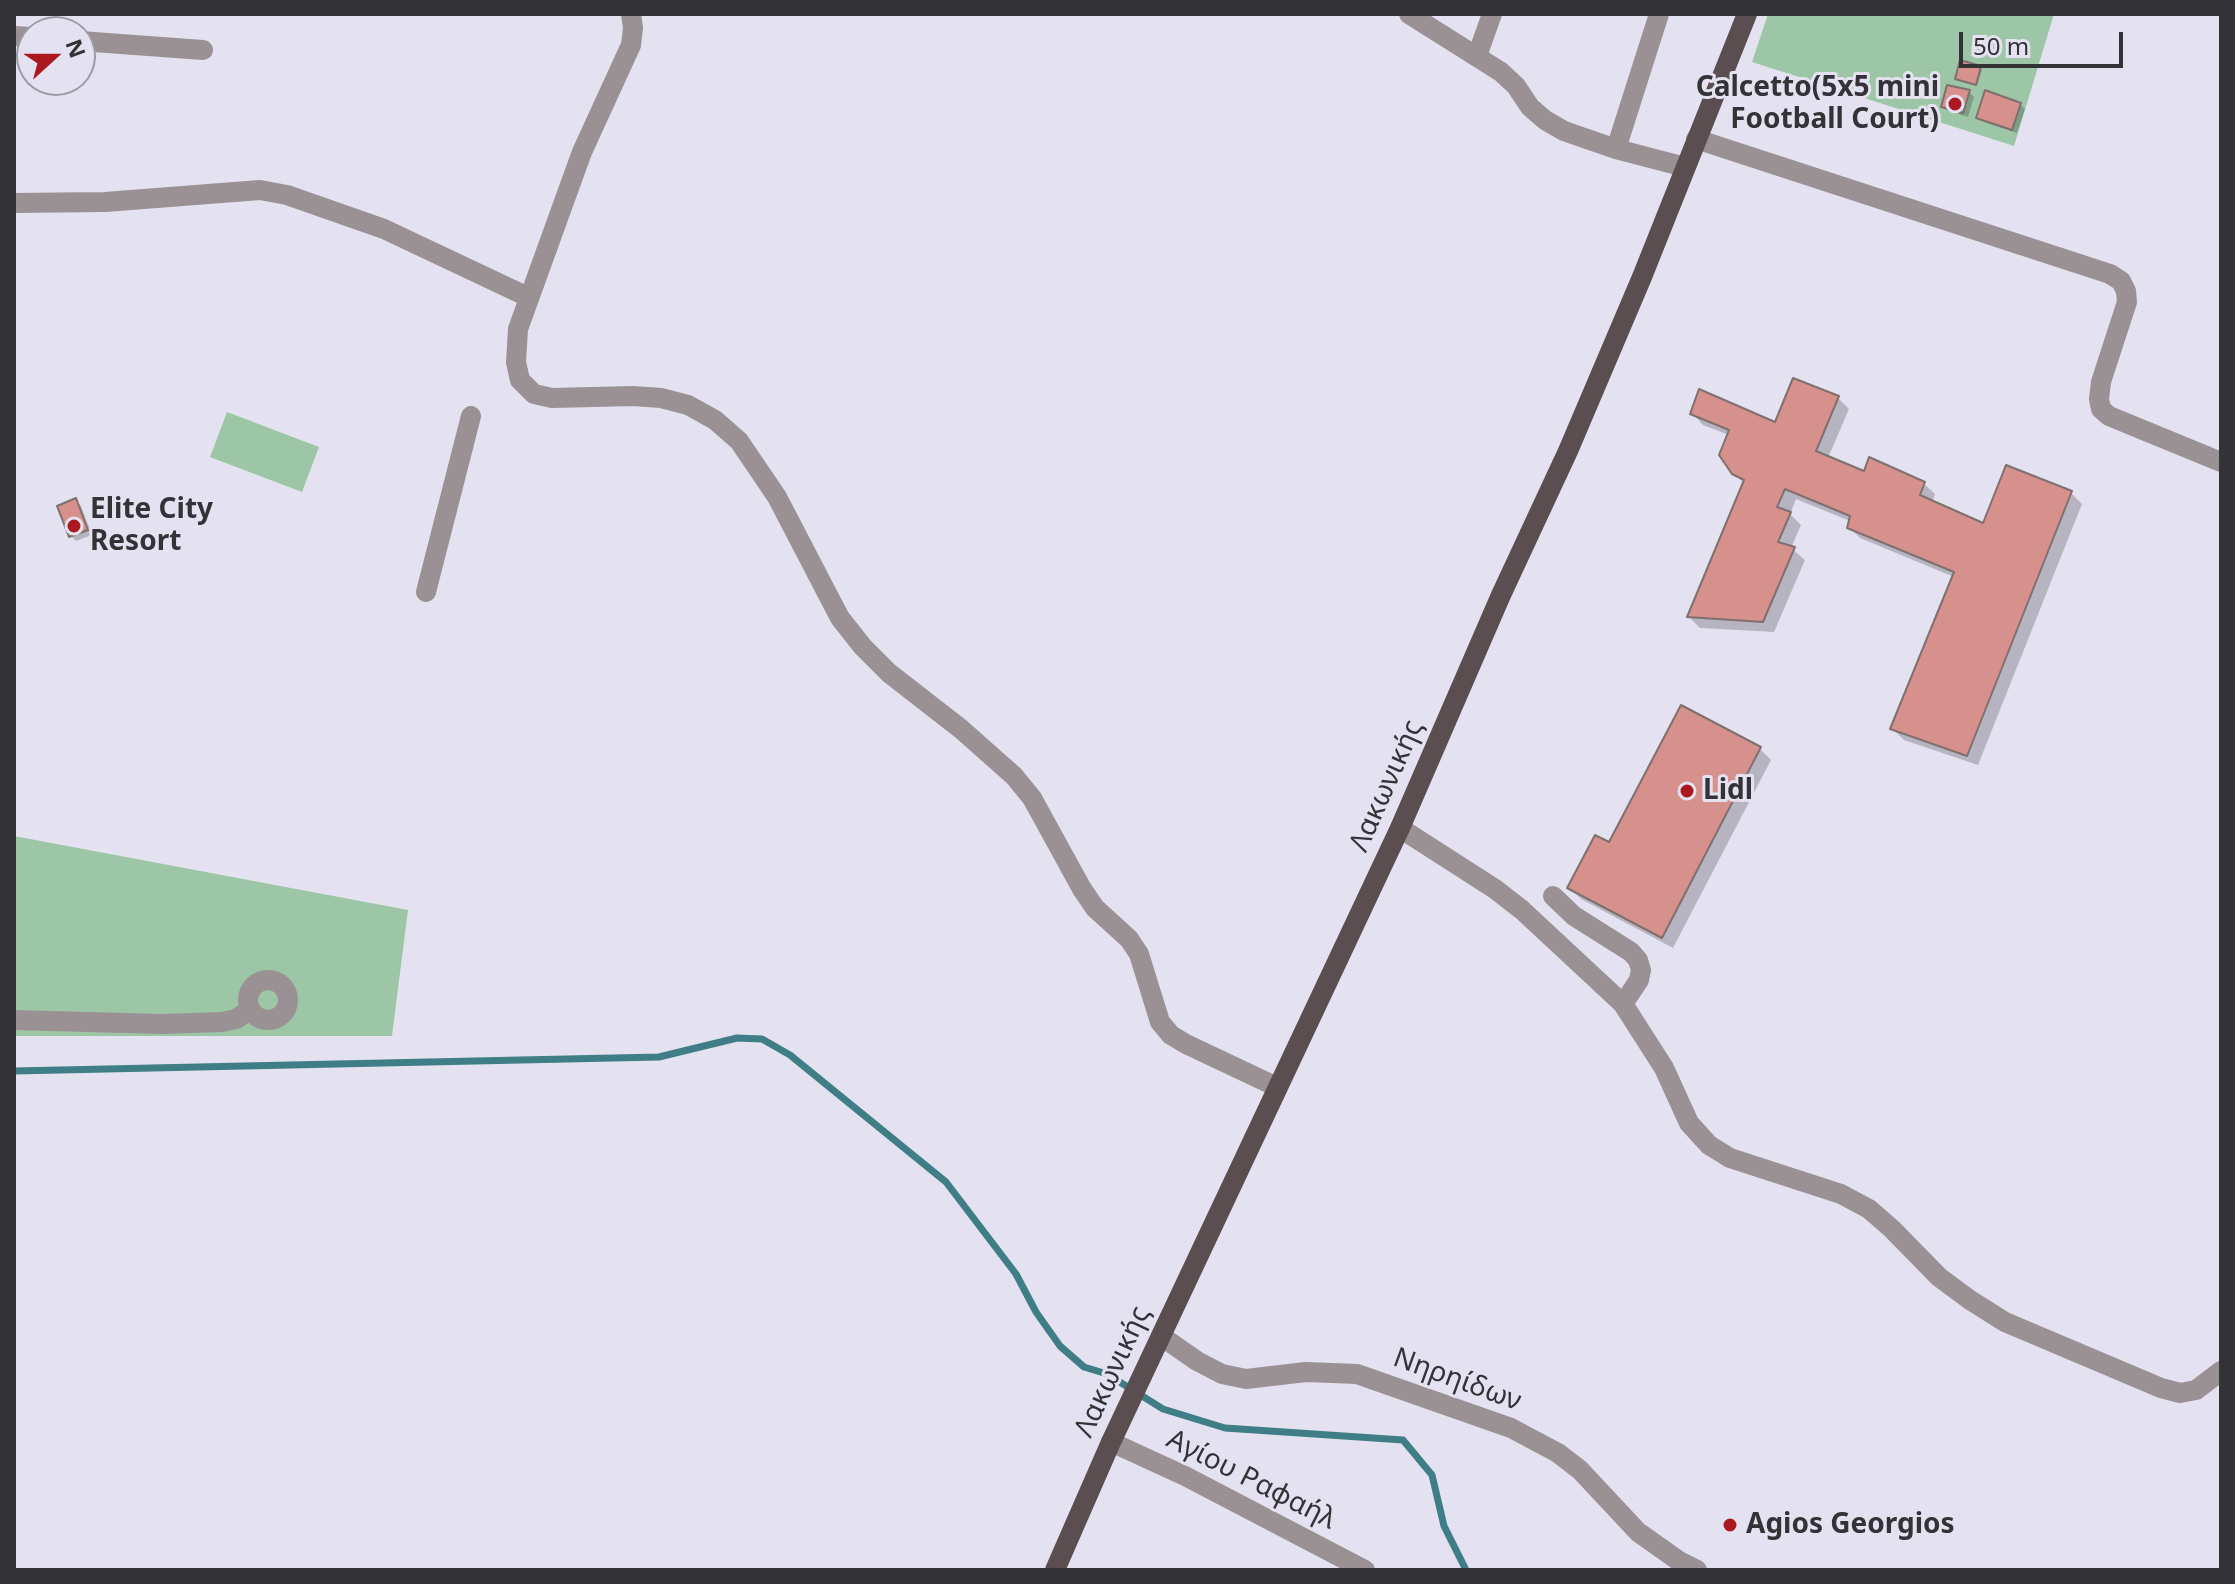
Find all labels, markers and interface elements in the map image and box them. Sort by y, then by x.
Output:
north arrow [16,16,96,96]
scale bar [1963,16,2127,66]
text: 50 m [1973,29,2029,62]
text: N [59,34,94,62]
place label: Calcetto(5x5 mini Football Court) [1696,71,1939,137]
marker: Calcetto(5x5 mini Football Court) [1946,95,1964,113]
place label: Elite City Resort [90,493,213,559]
marker: Elite City Resort [65,517,83,535]
street label: Λακωνικής [1343,715,1431,857]
place label: Lidl [1703,774,1753,808]
marker: Lidl [1678,782,1696,800]
street label: Λακωνικής [1068,1301,1158,1443]
street label: Νηρηίδων [1388,1341,1526,1419]
street label: Αγίου Ραφαήλ [1161,1423,1341,1537]
place label: Agios Georgios [1746,1508,1955,1542]
marker: Agios Georgios [1721,1516,1739,1534]

